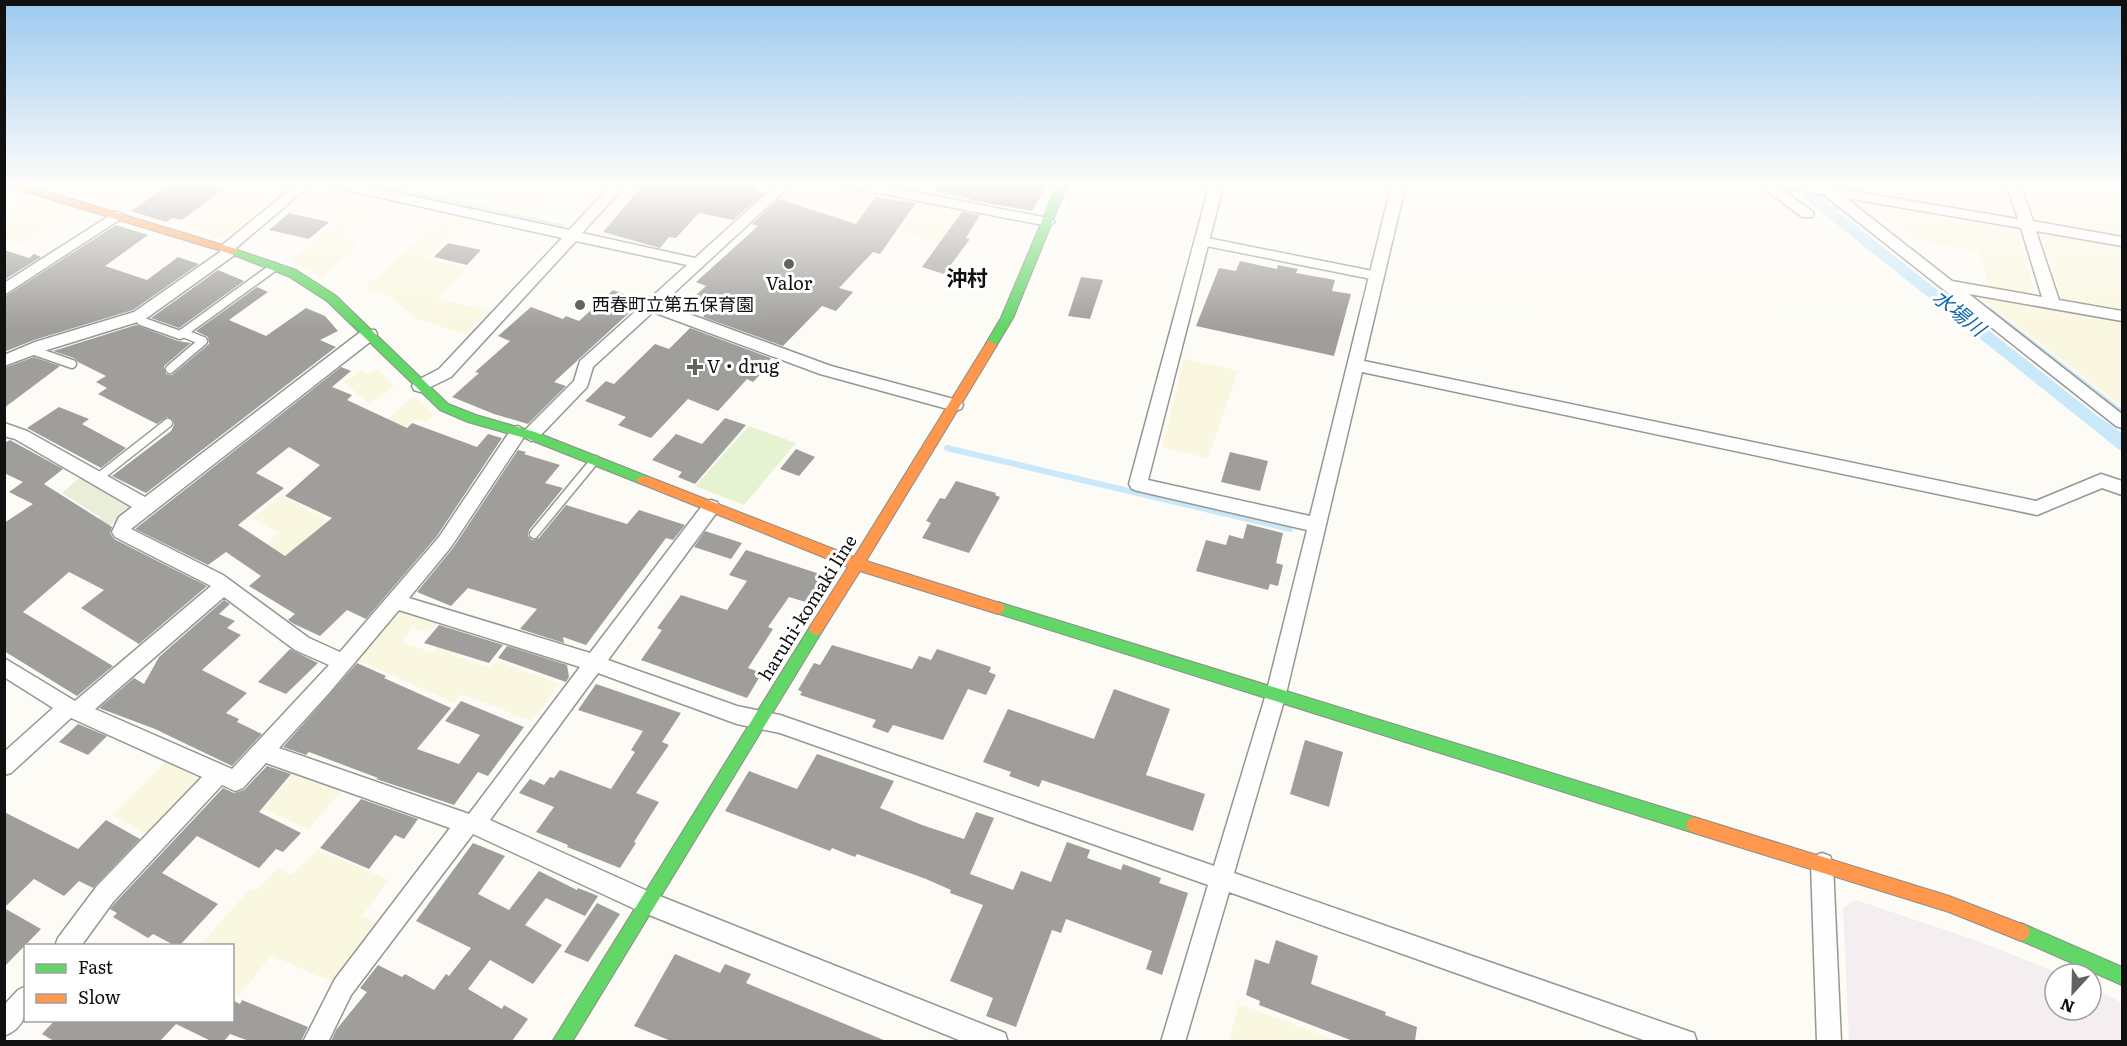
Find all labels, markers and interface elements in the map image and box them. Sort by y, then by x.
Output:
marker: Valor [782,257,796,271]
district label: 沖村 [946,261,988,292]
place label: Valor [766,269,813,296]
water label: 水場川 [1928,281,1995,343]
place label: 西春町立第五保育園 [592,290,754,317]
marker: 西春町立第五保育園 [573,298,587,312]
place label: V・drug [707,352,780,379]
marker: V・drug [688,360,702,374]
street label: haruhi-komaki line [751,529,863,685]
legend [24,944,234,1022]
text: Fast [78,953,114,980]
north arrow [2043,962,2103,1022]
text: Slow [78,983,121,1010]
text: N [2056,993,2078,1020]

